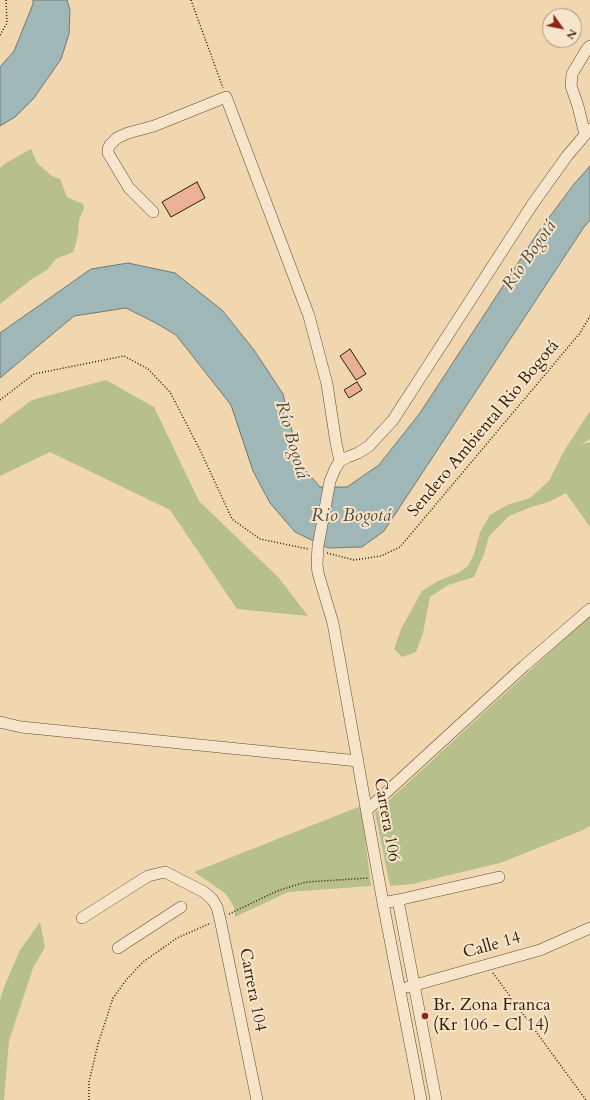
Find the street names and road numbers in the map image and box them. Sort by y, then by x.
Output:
street label: Sendero Ambiental Rio Bogotá [404,336,564,522]
street label: Carrera 106 [369,777,403,863]
street label: Calle 14 [461,928,523,964]
street label: Carrera 104 [234,946,270,1034]

